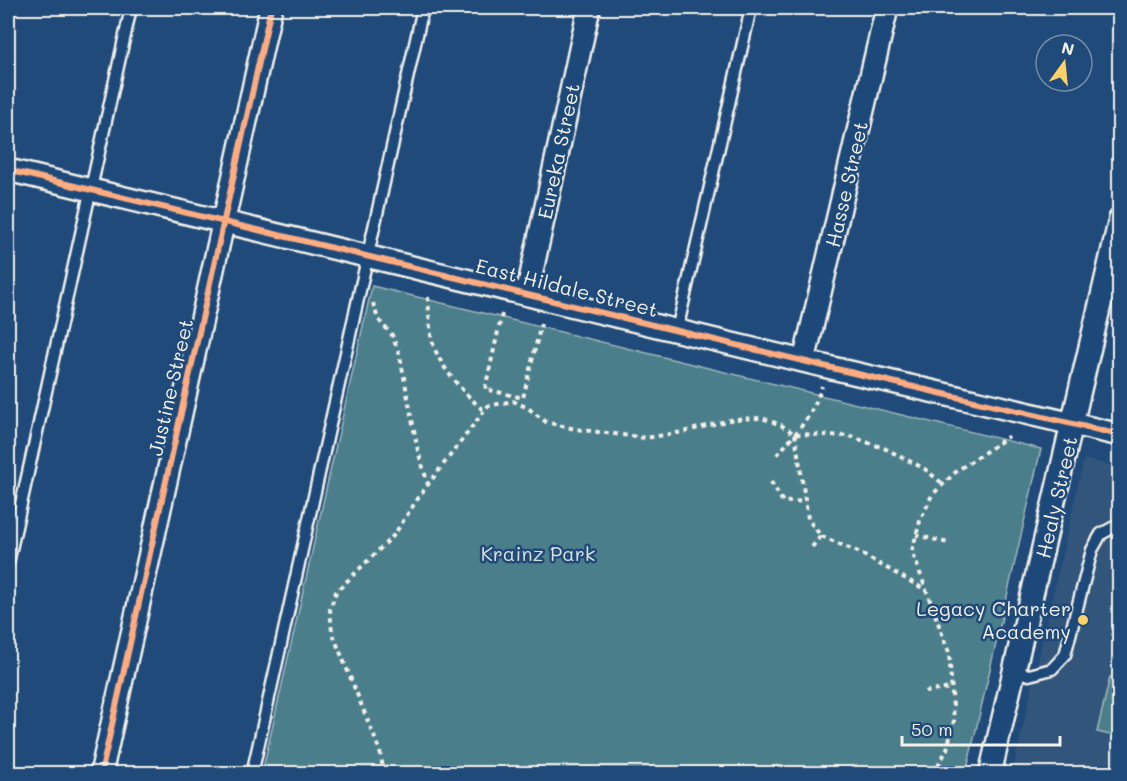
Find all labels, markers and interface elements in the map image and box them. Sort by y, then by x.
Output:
north arrow [1034,33,1094,93]
text: N [1059,36,1077,60]
street label: Eureka Street [531,81,585,221]
street label: Hasse Street [819,118,873,250]
street label: East Hildale Street [473,252,661,322]
street label: Justine Street [142,316,198,458]
street label: Healy Street [1029,433,1083,561]
park label: Krainz Park [481,540,595,566]
place label: Legacy Charter Academy [916,595,1071,644]
marker: Legacy Charter Academy [1076,613,1090,627]
scale bar [902,709,1060,747]
text: 50 m [911,717,953,741]

